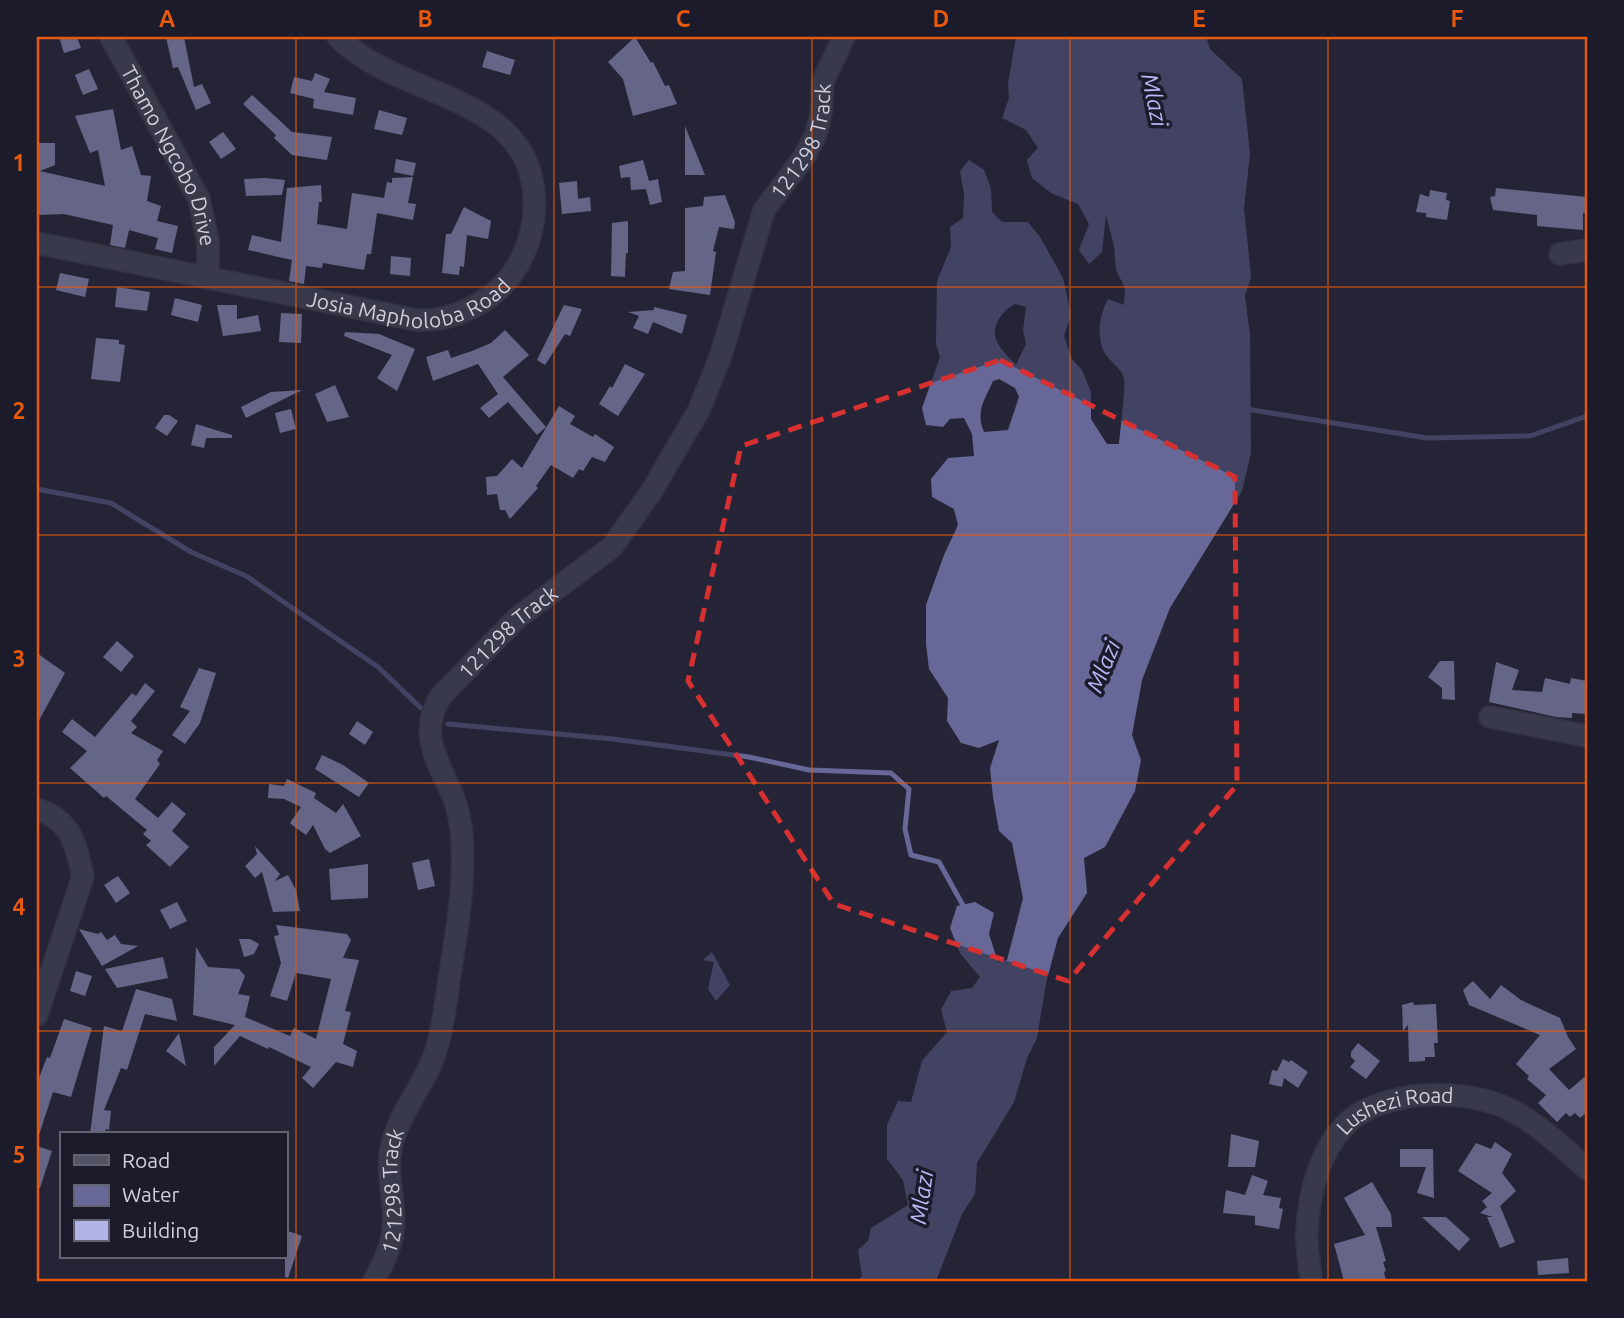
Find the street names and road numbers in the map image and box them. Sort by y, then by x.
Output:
street label: Thamo Ngcobo Drive [117,61,221,248]
street label: 121298 Track [765,82,835,203]
street label: Josia Mapholoba Road [305,273,515,332]
street label: 121298 Track [453,580,562,683]
street label: Lushezi Road [1331,1083,1454,1139]
street label: 121298 Track [376,1124,408,1257]

